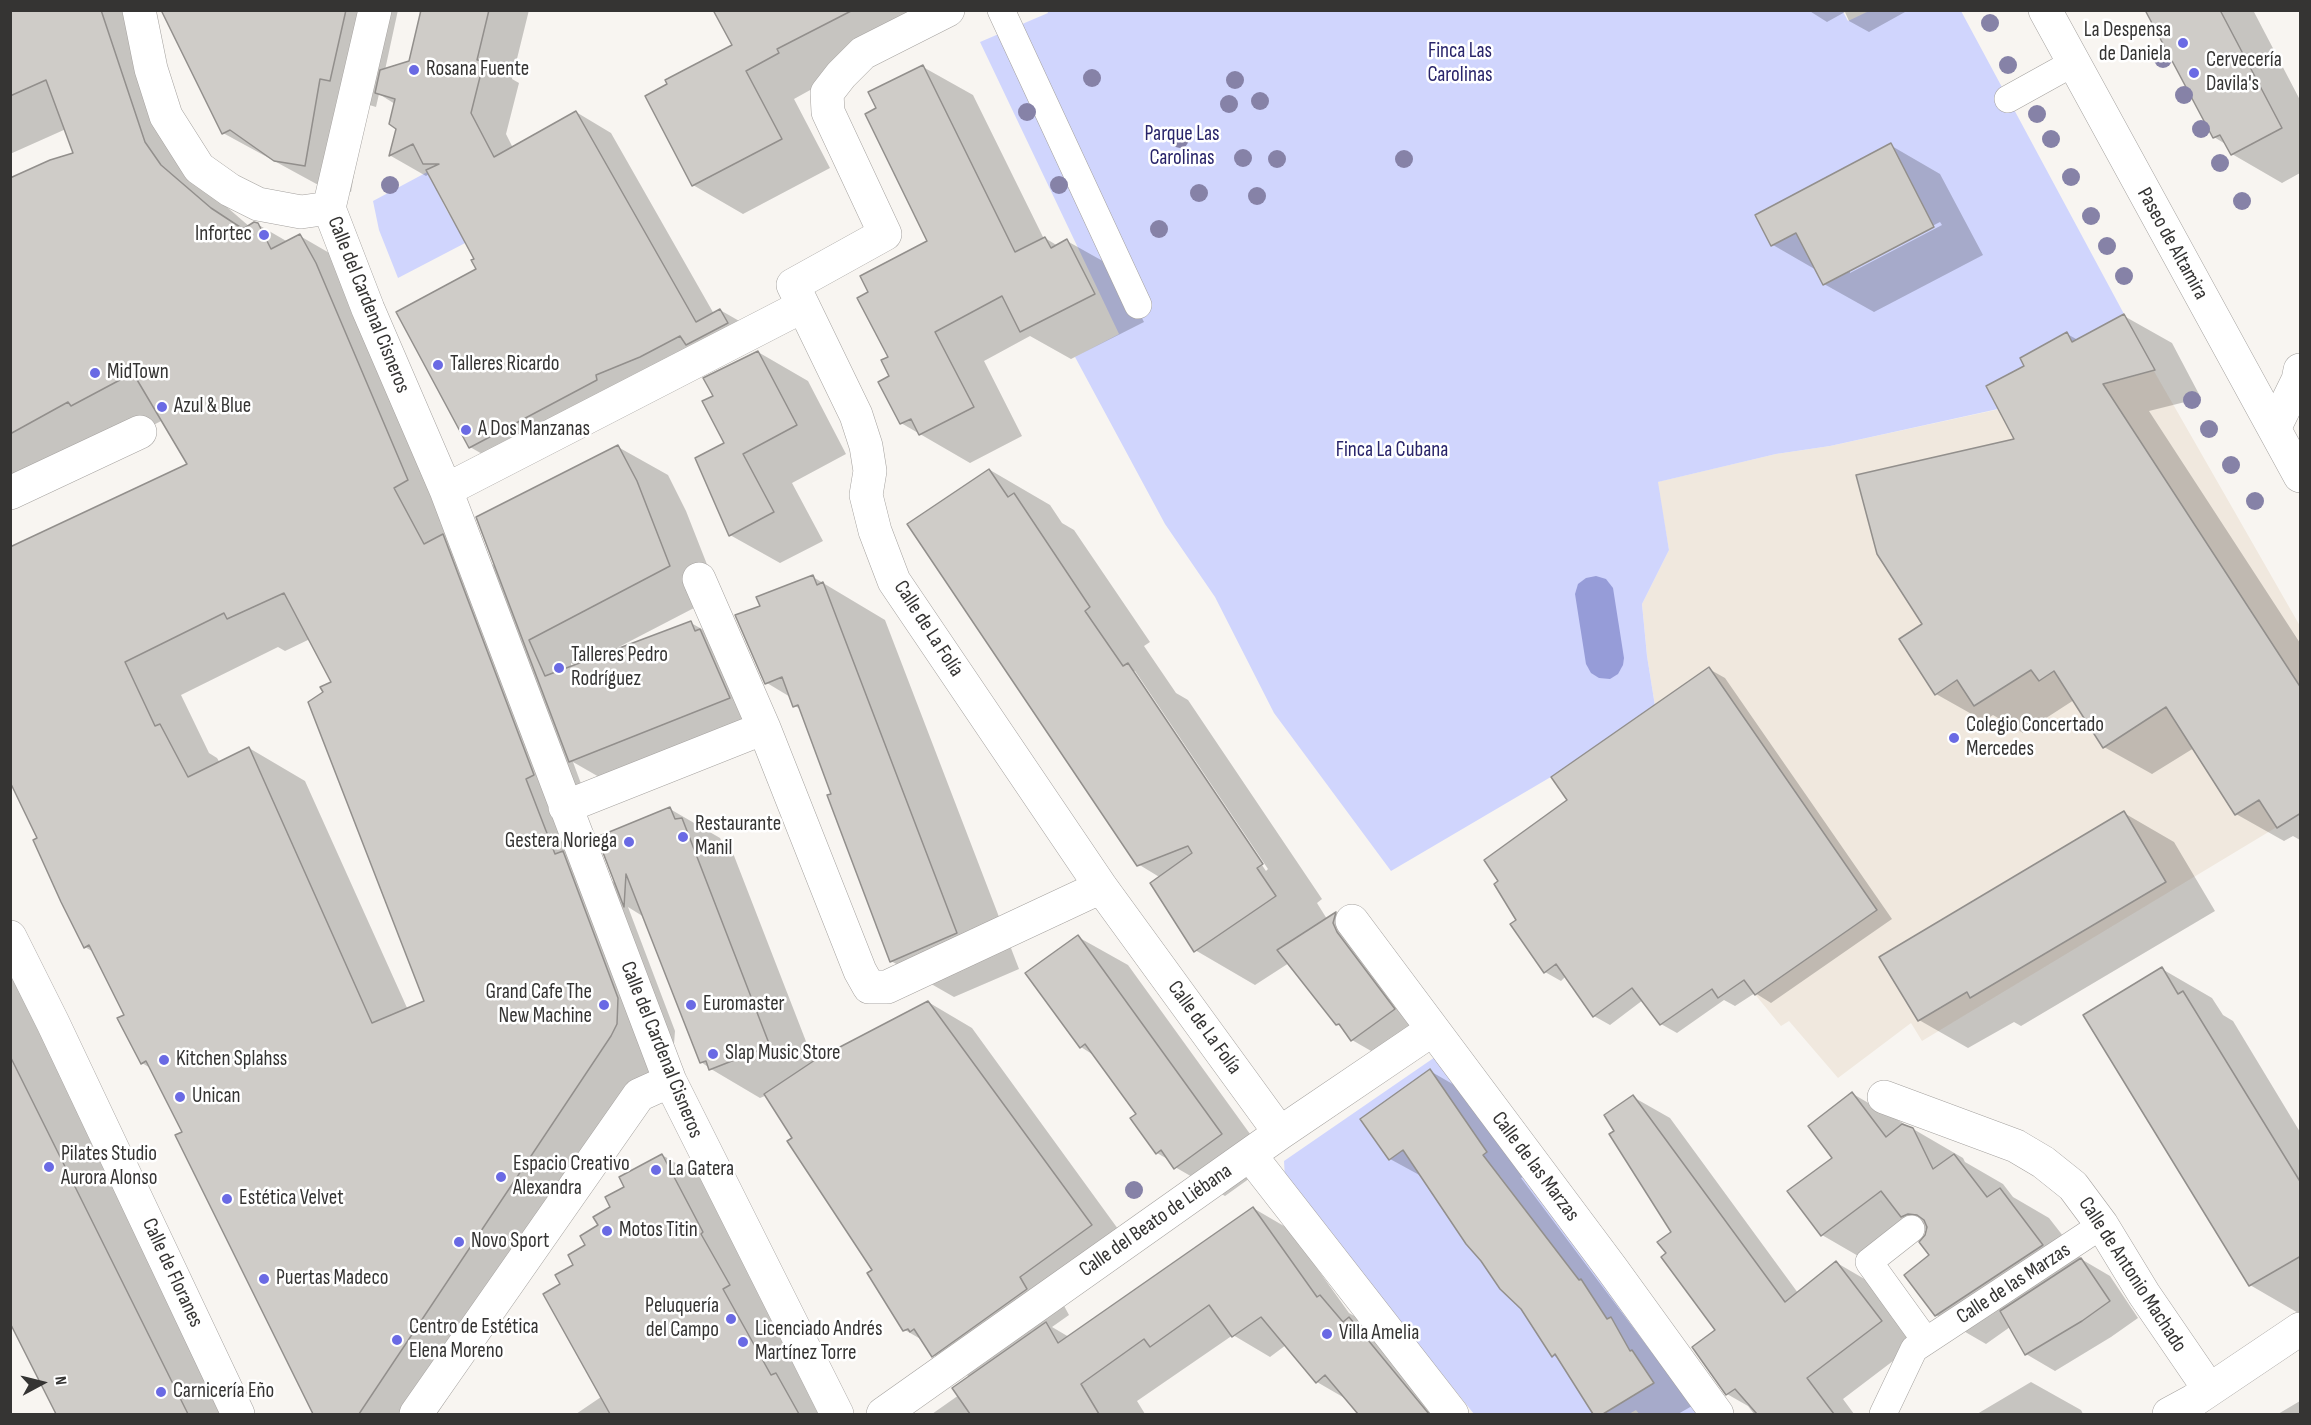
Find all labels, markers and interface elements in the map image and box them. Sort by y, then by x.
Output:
place label: La Despensa de Daniela [2084,18,2171,68]
marker: La Despensa de Daniela [2176,36,2190,50]
park label: Finca Las Carolinas [1427,39,1493,89]
place label: Cervecería Davila's [2206,48,2282,98]
place label: Rosana Fuente [426,57,529,83]
marker: Rosana Fuente [407,63,421,77]
marker: Cervecería Davila's [2187,66,2201,80]
park label: Parque Las Carolinas [1144,122,1220,172]
street label: Paseo de Altamira [2131,184,2213,304]
street label: Calle del Cardenal Cisneros [321,213,415,397]
place label: Infortec [195,222,252,248]
marker: Infortec [257,228,271,242]
place label: Talleres Ricardo [450,352,559,378]
marker: Talleres Ricardo [431,358,445,372]
place label: MidTown [107,360,169,386]
marker: MidTown [88,366,102,380]
place label: Azul & Blue [174,394,251,420]
marker: Azul & Blue [155,400,169,414]
place label: A Dos Manzanas [478,417,590,443]
marker: A Dos Manzanas [459,423,473,437]
park label: Finca La Cubana [1336,438,1448,464]
street label: Calle de La Folía [888,576,968,682]
place label: Talleres Pedro Rodríguez [571,643,668,693]
marker: Talleres Pedro Rodríguez [552,661,566,675]
place label: Colegio Concertado Mercedes [1966,713,2104,763]
marker: Colegio Concertado Mercedes [1947,731,1961,745]
place label: Restaurante Manil [695,812,781,862]
place label: Gestera Noriega [505,829,617,855]
marker: Restaurante Manil [676,830,690,844]
marker: Gestera Noriega [622,835,636,849]
street label: Calle del Cardenal Cisneros [614,958,708,1142]
street label: Calle de La Folía [1162,976,1246,1080]
place label: Grand Cafe The New Machine [486,980,592,1030]
place label: Euromaster [703,992,785,1018]
marker: Grand Cafe The New Machine [597,998,611,1012]
marker: Euromaster [684,998,698,1012]
place label: Slap Music Store [725,1041,841,1067]
place label: Kitchen Splahss [176,1047,287,1073]
marker: Slap Music Store [706,1047,720,1061]
marker: Kitchen Splahss [157,1053,171,1067]
place label: Unican [192,1084,240,1110]
marker: Unican [173,1090,187,1104]
street label: Calle de las Marzas [1486,1107,1584,1227]
place label: Pilates Studio Aurora Alonso [61,1142,157,1192]
place label: Espacio Creativo Alexandra [513,1152,630,1202]
place label: La Gatera [668,1157,734,1183]
street label: Calle del Beato de Liébana [1075,1159,1237,1283]
marker: Pilates Studio Aurora Alonso [42,1160,56,1174]
marker: La Gatera [649,1163,663,1177]
marker: Espacio Creativo Alexandra [494,1170,508,1184]
place label: Estética Velvet [239,1186,344,1212]
marker: Estética Velvet [220,1192,234,1206]
street label: Calle de Antonio Machado [2072,1193,2192,1357]
street label: Calle de Floranes [136,1214,208,1332]
place label: Motos Titin [619,1218,698,1244]
marker: Motos Titin [600,1224,614,1238]
place label: Novo Sport [471,1229,549,1255]
marker: Novo Sport [452,1235,466,1249]
street label: Calle de las Marzas [1952,1238,2076,1330]
place label: Puertas Madeco [276,1266,388,1292]
marker: Puertas Madeco [257,1272,271,1286]
place label: Peluquería del Campo [645,1294,719,1344]
marker: Peluquería del Campo [724,1312,738,1326]
place label: Centro de Estética Elena Moreno [409,1315,539,1365]
place label: Licenciado Andrés Martínez Torre [755,1317,882,1367]
place label: Villa Amelia [1339,1321,1419,1347]
marker: Villa Amelia [1320,1327,1334,1341]
marker: Centro de Estética Elena Moreno [390,1333,404,1347]
marker: Licenciado Andrés Martínez Torre [736,1335,750,1349]
north arrow [12,1353,72,1413]
text: N [50,1375,70,1386]
place label: Carnicería Eño [173,1379,274,1405]
marker: Carnicería Eño [154,1385,168,1399]

